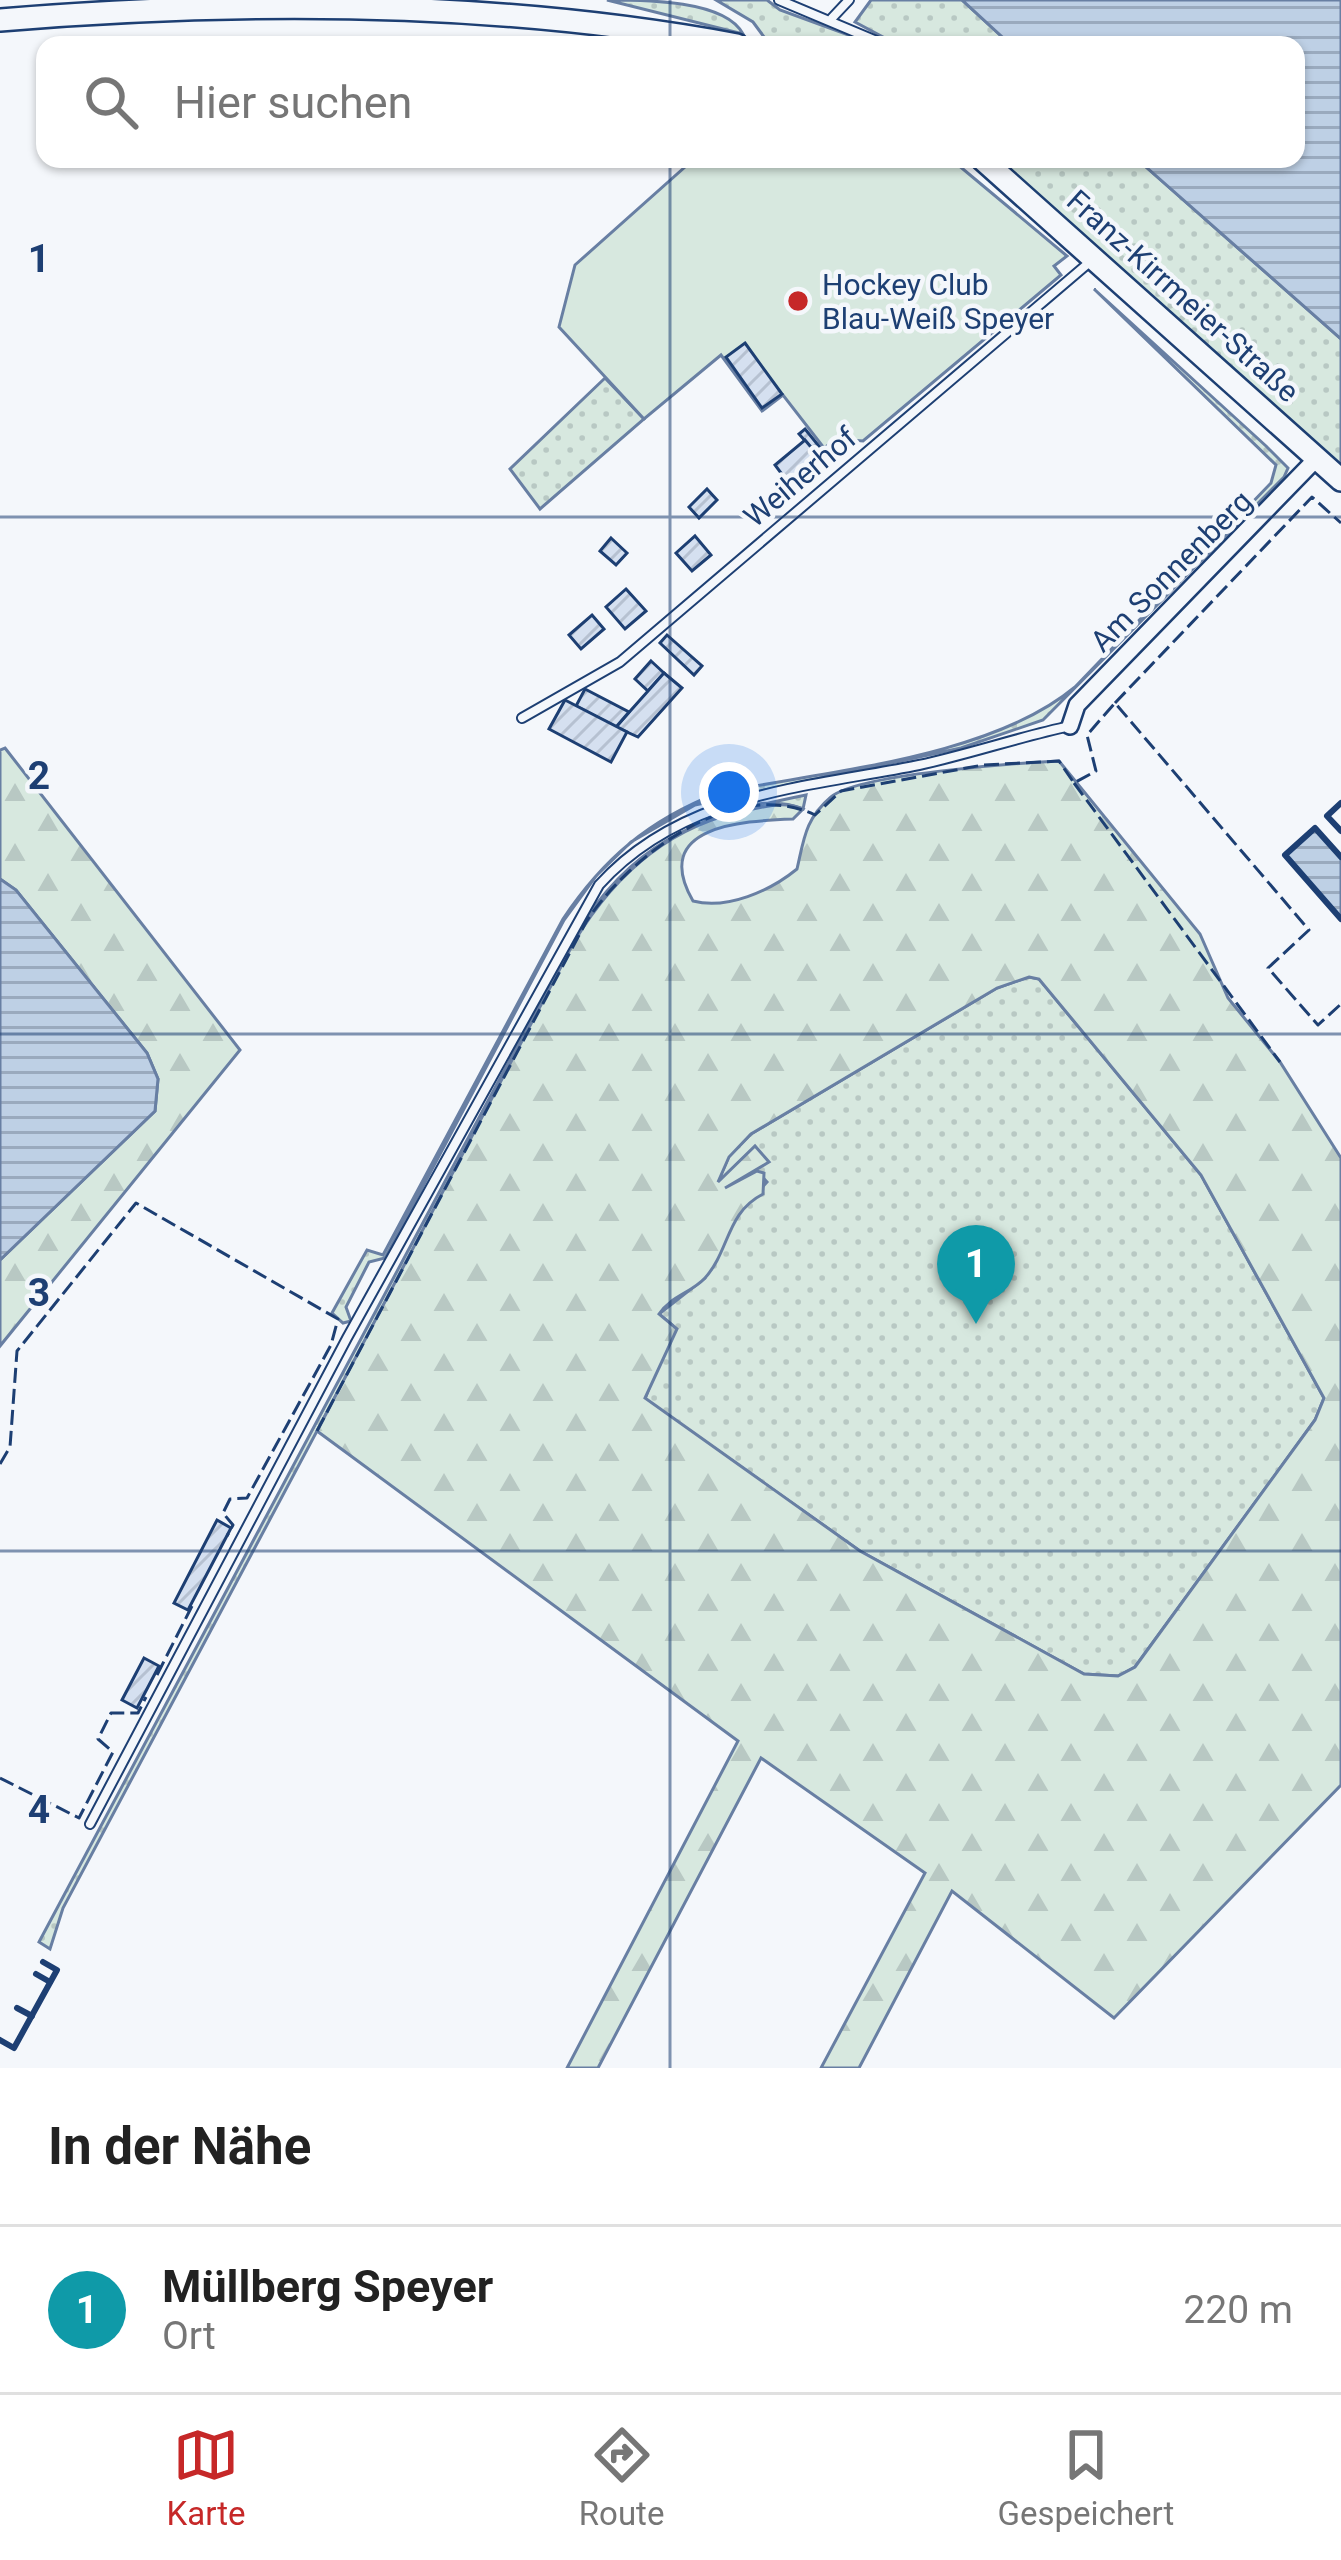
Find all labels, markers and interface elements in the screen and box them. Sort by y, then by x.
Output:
search box [36,36,1305,168]
icon: search [78,69,144,135]
text: Hier suchen [174,76,412,129]
street label: Franz-Kirrmeier-Straße [1060,183,1306,409]
text: 1 [28,236,50,282]
place label: Hockey Club Blau-Weiß Speyer [822,267,1054,336]
marker: Hockey Club Blau-Weiß Speyer [785,288,811,314]
street label: Weiherhof [737,420,864,534]
street label: Am Sonnenberg [1083,483,1259,659]
text: 2 [28,753,50,799]
your location [699,762,759,822]
pin: 1 [937,1225,1015,1324]
text: 3 [28,1270,50,1316]
text: 4 [28,1787,50,1833]
text: In der Nähe [48,2117,311,2176]
text: Müllberg Speyer [162,2260,493,2313]
text: 1 [76,2287,98,2333]
text: 220 m [1183,2287,1293,2333]
text: Ort [162,2313,216,2359]
tab: Karte [167,2422,246,2533]
tab: Route [579,2422,664,2533]
tab: Gespeichert [998,2422,1174,2533]

